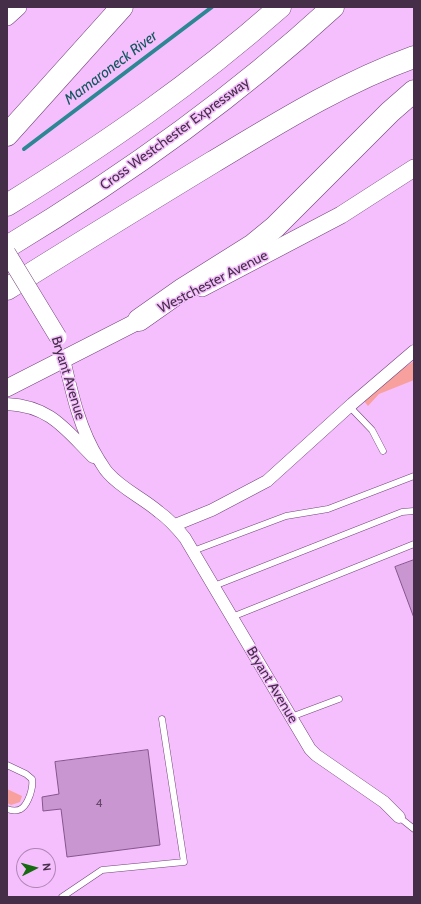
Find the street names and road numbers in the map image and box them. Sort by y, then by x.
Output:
street label: Cross Westchester Expressway [97,74,253,194]
street label: Westchester Avenue [155,247,271,317]
street label: Bryant Avenue [47,334,89,422]
street label: Bryant Avenue [243,644,301,726]

